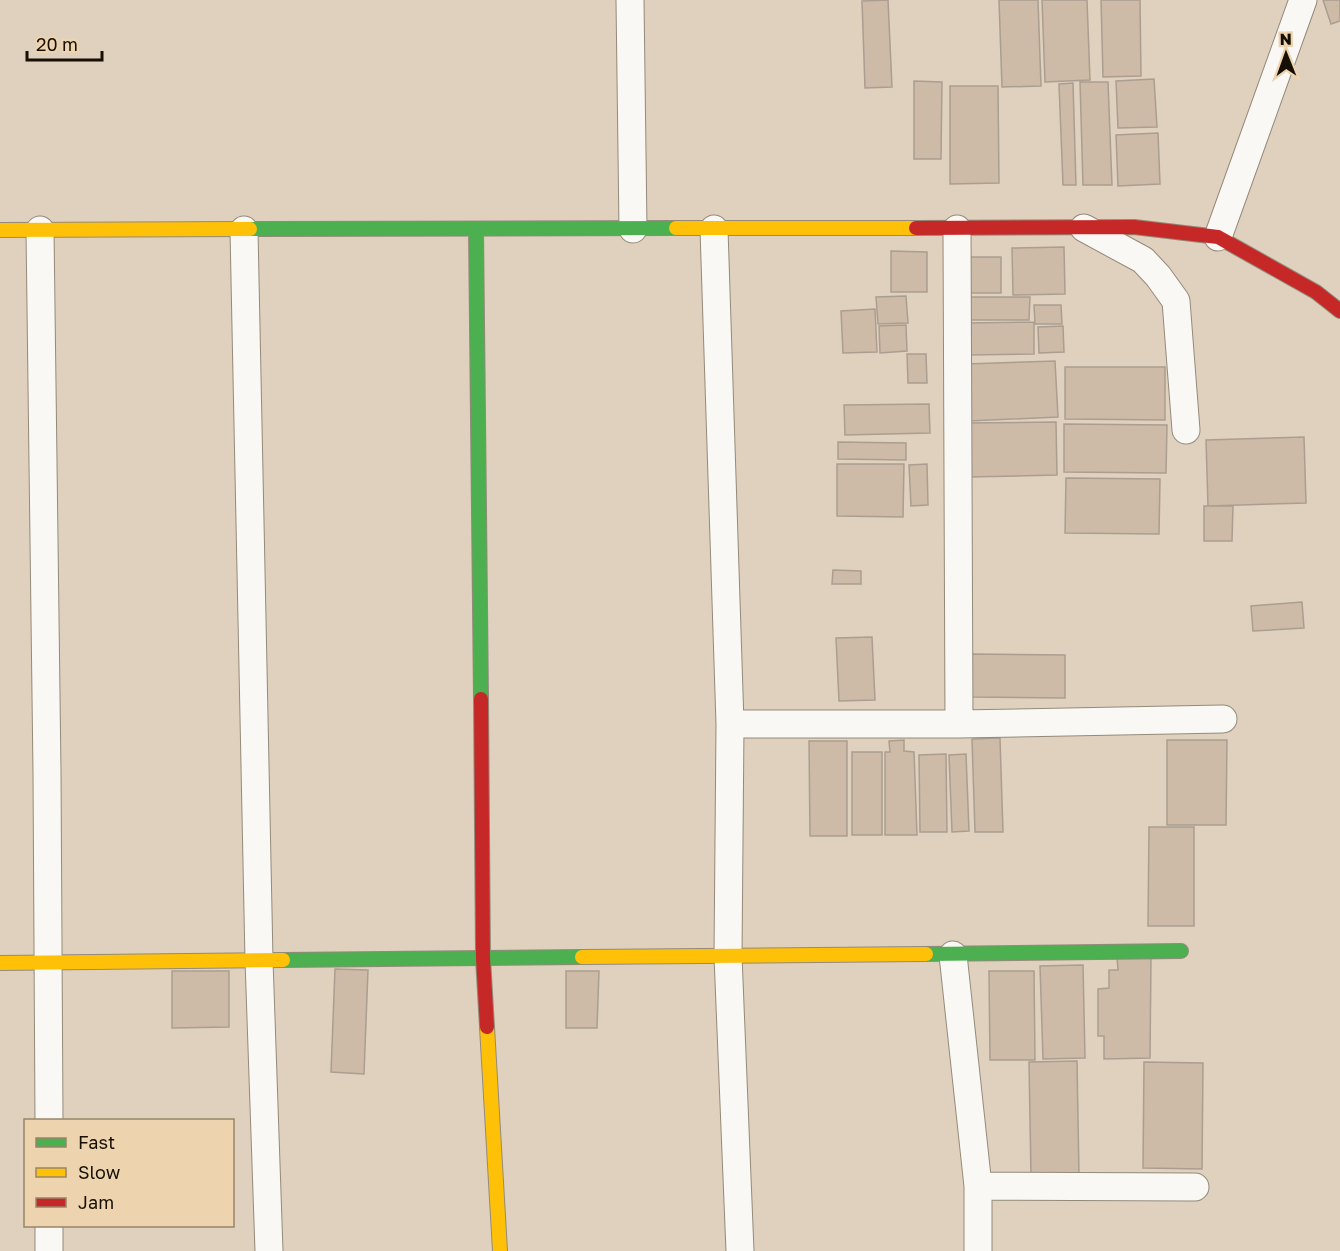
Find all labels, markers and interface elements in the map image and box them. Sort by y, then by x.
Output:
scale bar [27,24,102,62]
north arrow [1256,24,1316,84]
text: N [1279,29,1292,49]
text: 20 m [36,33,78,55]
legend [24,1119,234,1227]
text: Fast [78,1131,115,1153]
text: Slow [78,1161,121,1183]
text: Jam [78,1191,114,1213]

